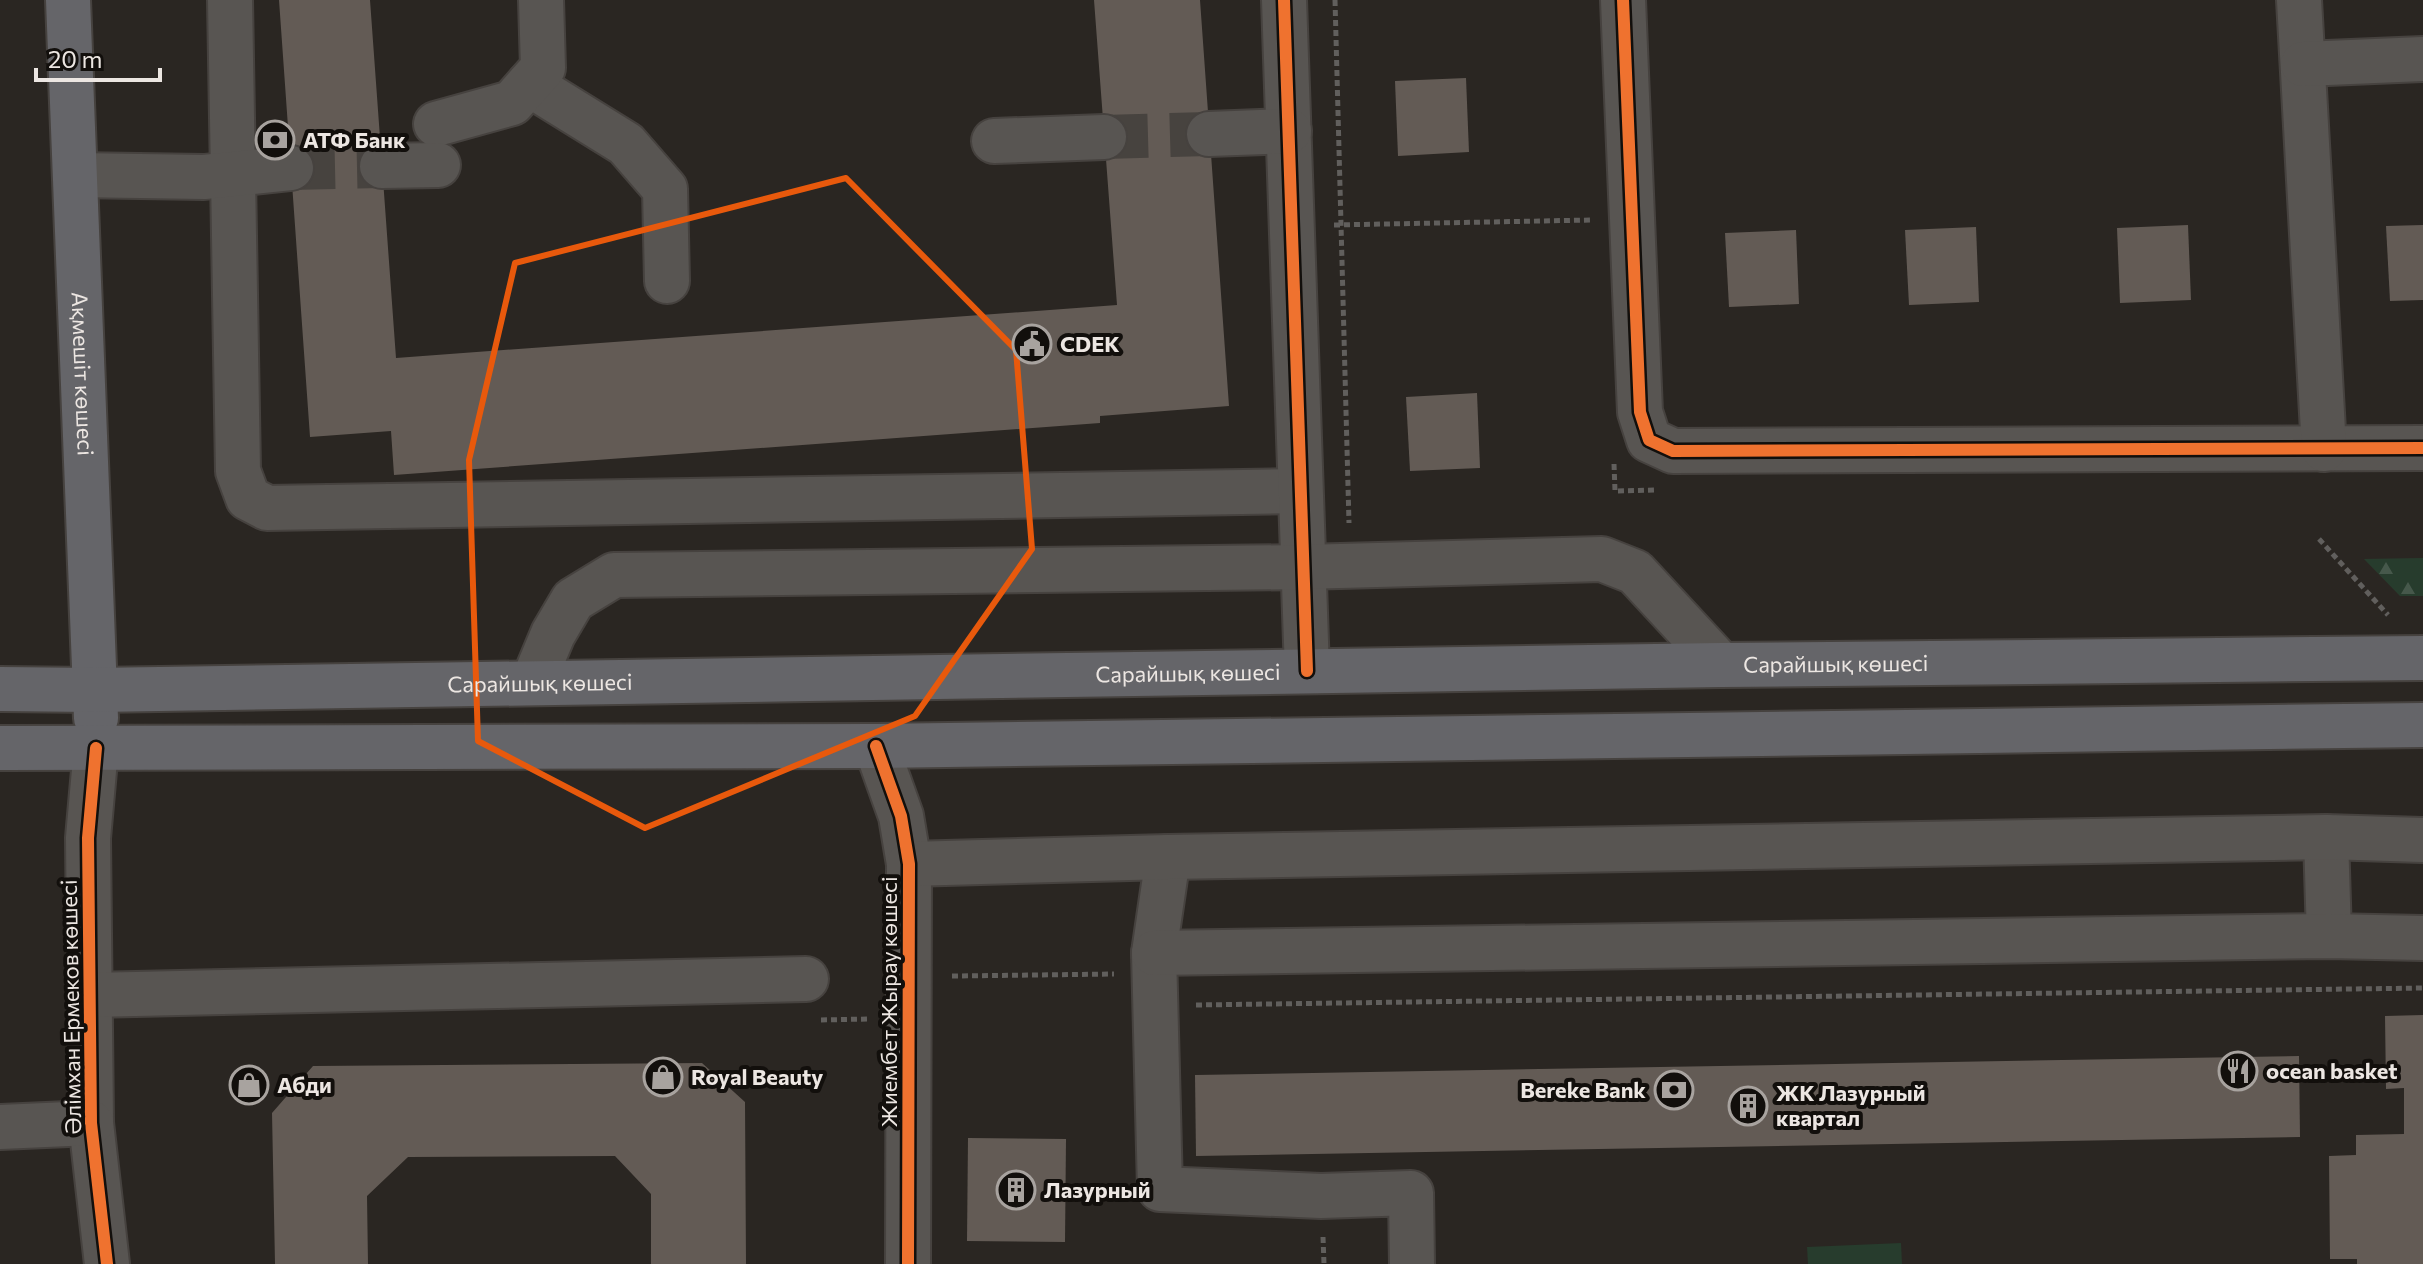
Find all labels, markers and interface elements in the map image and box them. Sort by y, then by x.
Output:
scale bar [36,32,160,82]
text: 20 m [48,44,102,73]
bank icon: АТФ Банк [254,119,296,161]
place label: АТФ Банк [303,126,406,153]
street label: Ақмешіт көшесі [66,291,100,456]
public building icon: CDEK [1011,323,1053,365]
place label: CDEK [1060,330,1120,357]
street label: Сарайшық көшесі [1743,649,1928,678]
street label: Сарайшық көшесі [1095,658,1281,688]
street label: Сарайшық көшесі [447,668,633,698]
street label: Жиембет Жырау көшесі [875,876,902,1128]
street label: Әлімхан Ермеков көшесі [55,879,86,1135]
restaurant icon: ocean basket [2217,1050,2259,1092]
shop icon: Royal Beauty [642,1056,684,1098]
place label: ocean basket [2266,1057,2398,1084]
place label: Royal Beauty [691,1063,823,1090]
shop icon: Абди [228,1064,270,1106]
bank icon: Bereke Bank [1653,1069,1695,1111]
place label: Абди [277,1071,332,1098]
place label: Bereke Bank [1520,1076,1646,1103]
place label: ЖК Лазурный квартал [1776,1079,1925,1131]
building icon: ЖК Лазурный квартал [1727,1085,1769,1127]
building icon: Лазурный [995,1169,1037,1211]
place label: Лазурный [1044,1176,1151,1203]

